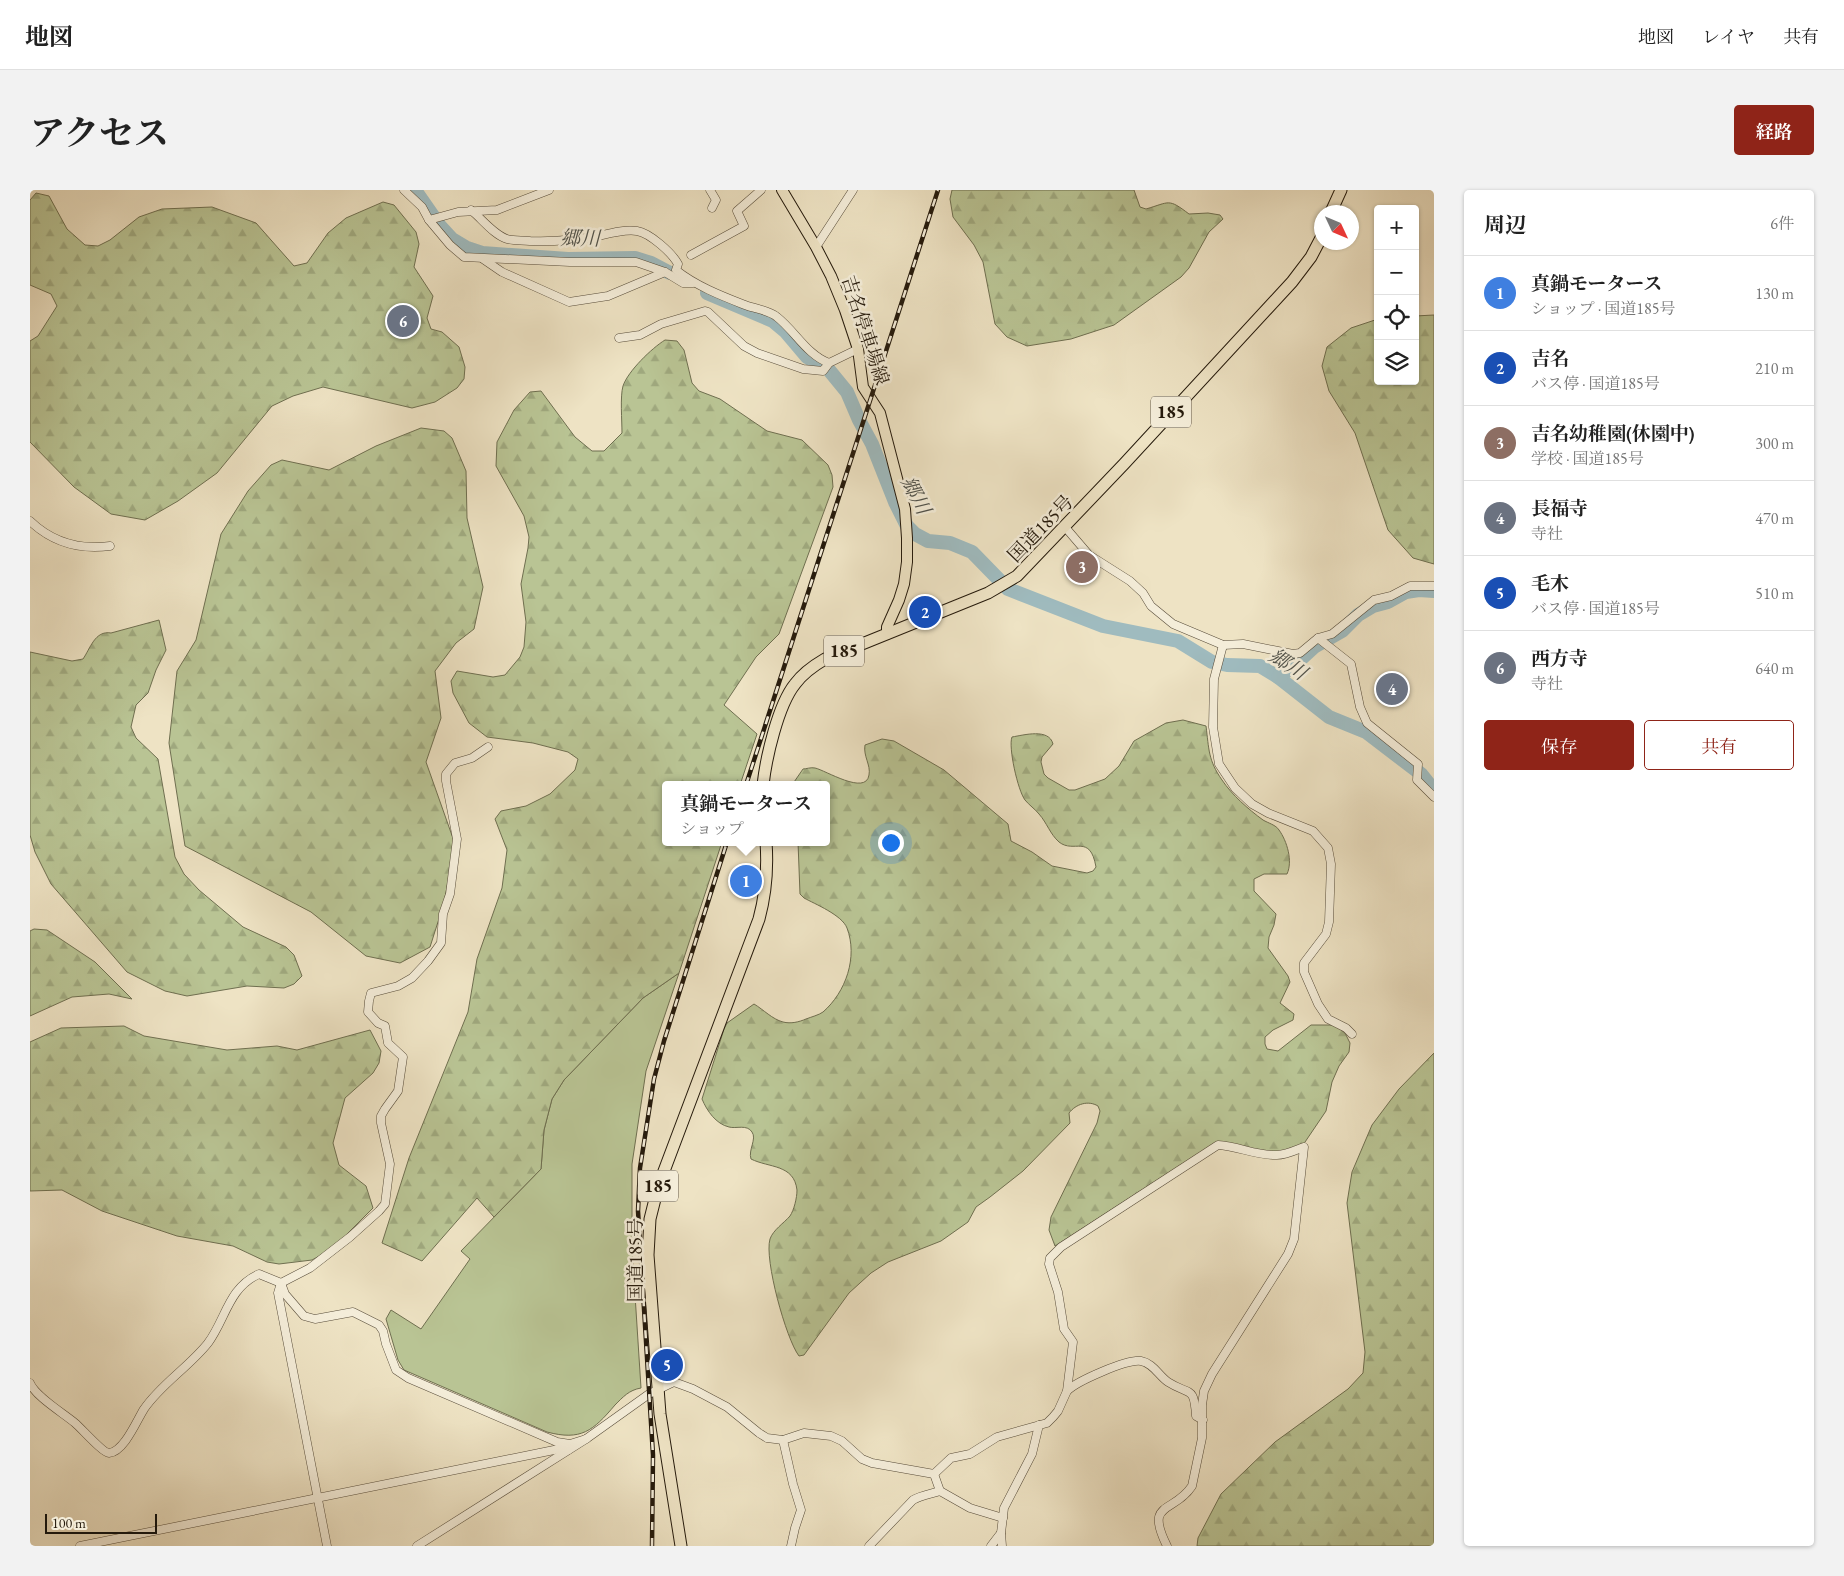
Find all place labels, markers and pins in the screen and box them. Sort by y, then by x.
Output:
pin: 6 [387,302,419,340]
pin: 3 [1066,548,1098,586]
pin: 2 [909,593,941,631]
pin: 4 [1376,670,1408,708]
pin: 1 [730,862,762,900]
pin: 5 [651,1346,683,1384]

